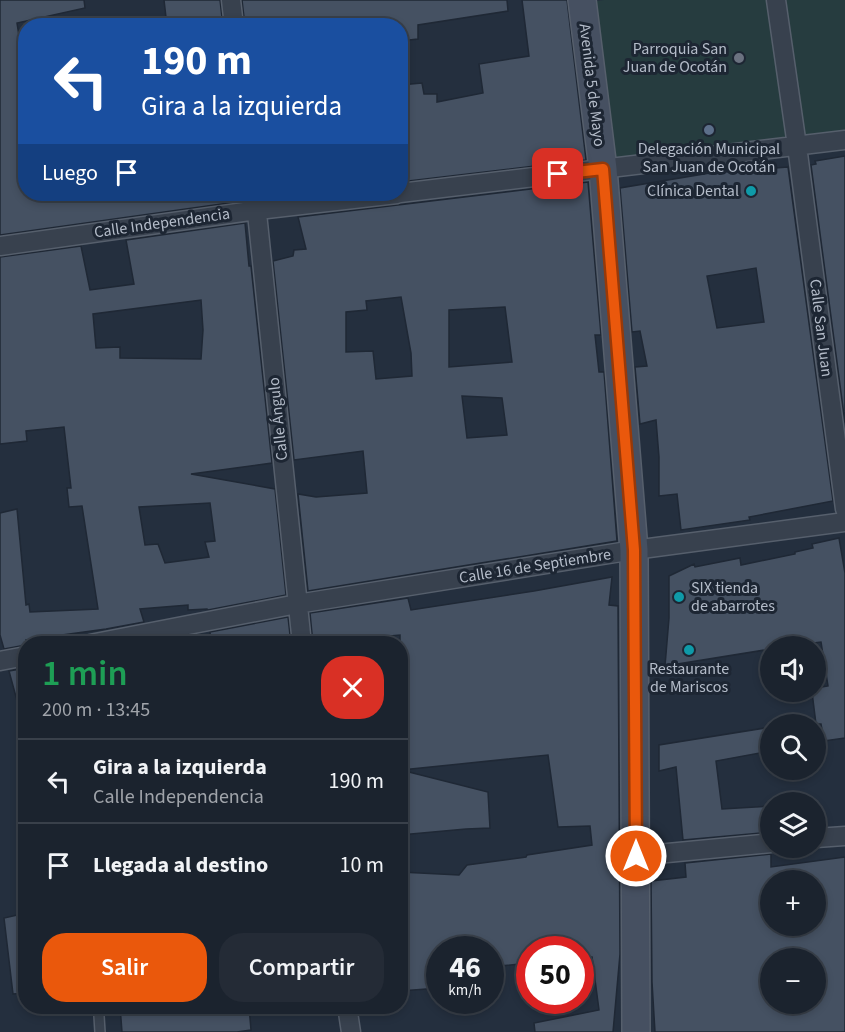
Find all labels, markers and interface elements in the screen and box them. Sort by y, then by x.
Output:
street label: Avenida 5 de Mayo [574,22,610,148]
text: 190 m [141,31,252,91]
place label: Parroquia San Juan de Ocotán [623,38,727,78]
icon: left [42,42,120,120]
marker: Parroquia San Juan de Ocotán [732,51,746,65]
text: Gira a la izquierda [141,87,342,126]
marker: Delegación Municipal San Juan de Ocotán [702,123,716,137]
place label: Delegación Municipal San Juan de Ocotán [638,138,780,178]
pin [532,148,583,199]
icon: arrive [110,156,143,189]
text: Luego [42,157,98,189]
icon: arrive [541,157,574,190]
place label: Clínica Dental [647,180,739,202]
marker: Clínica Dental [744,184,758,198]
street label: Calle Independencia [93,203,231,243]
street label: Calle San Juan [804,278,838,378]
street label: Calle Ángulo [263,376,293,462]
street label: Calle 16 de Septiembre [458,543,613,589]
place label: SIX tienda de abarrotes [691,577,775,617]
marker: SIX tienda de abarrotes [672,590,686,604]
map controls [760,636,826,1014]
button: sound [760,636,826,702]
marker: Restaurante de Mariscos [682,643,696,657]
text: 1 min [42,648,128,699]
button: close [321,656,384,719]
place label: Restaurante de Mariscos [649,658,729,698]
text: 200 m · 13:45 [42,696,150,724]
button: search [760,714,826,780]
text: Gira a la izquierda [93,751,267,783]
icon: left [42,765,75,798]
text: 190 m [329,765,384,797]
text: Calle Independencia [93,783,264,811]
button: layers [760,792,826,858]
position arrow [604,824,668,888]
icon: arrive [42,849,75,882]
text: Llegada al destino [93,849,268,881]
text: 10 m [339,849,384,881]
button: + [760,870,826,936]
button: Salir [42,933,207,1002]
button: Compartir [219,933,384,1002]
speed limit sign: 50 [516,936,594,1014]
text: 46 [449,946,481,989]
button: − [760,948,826,1014]
text: km/h [448,980,482,1001]

